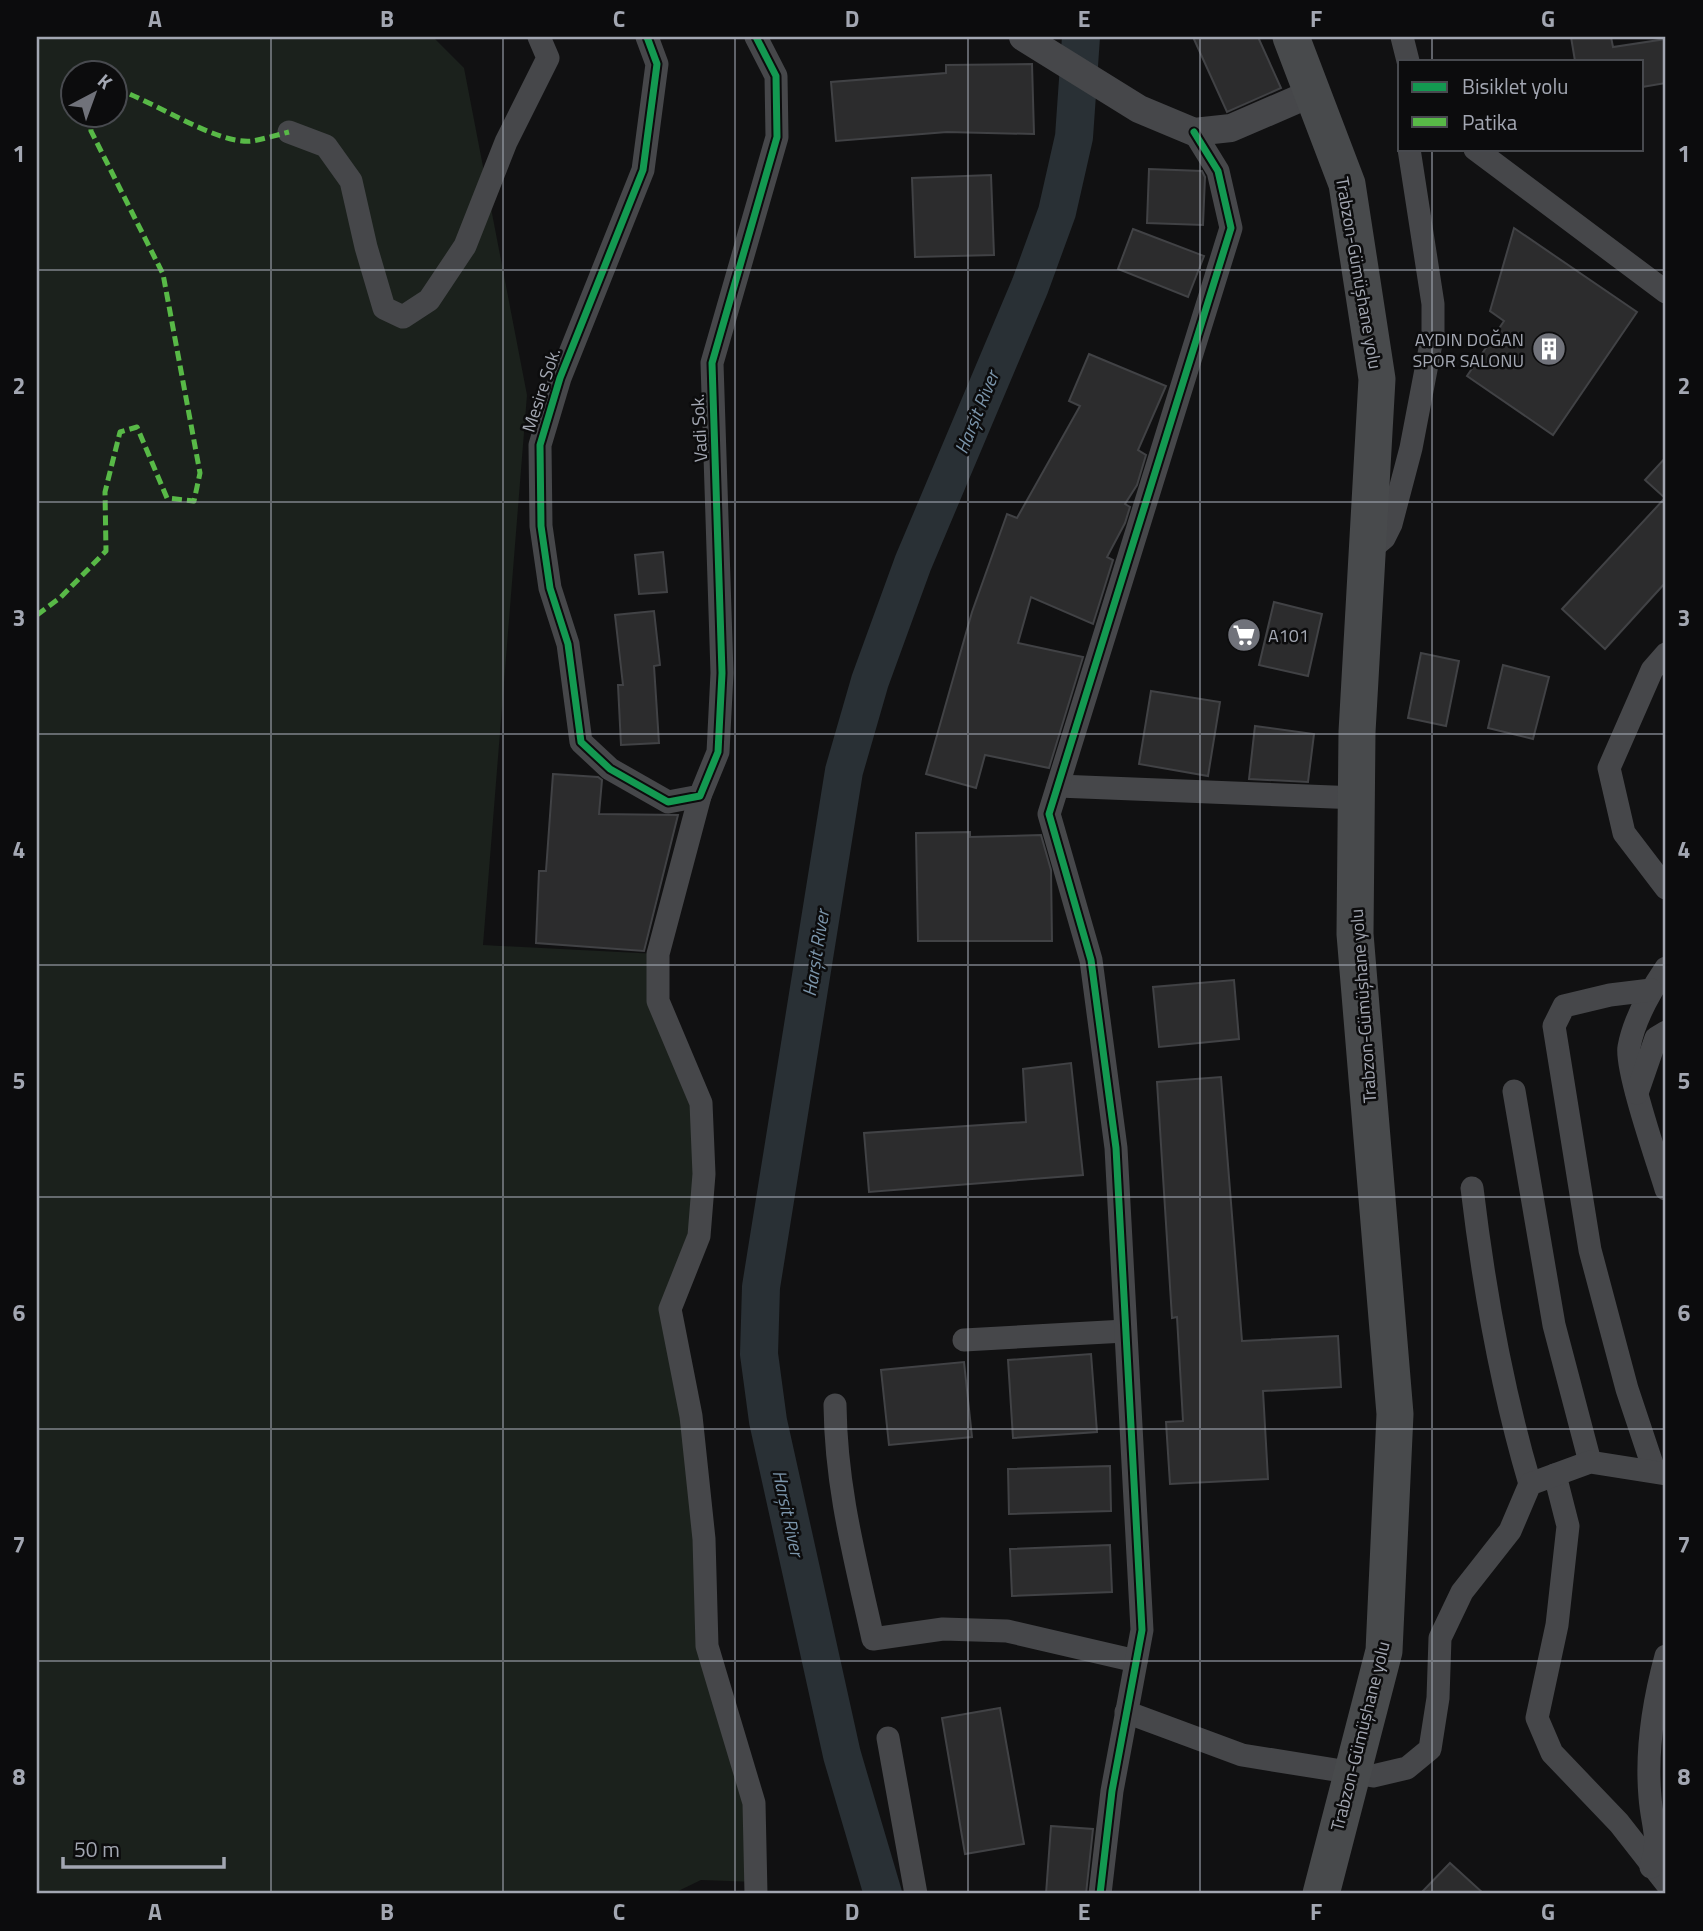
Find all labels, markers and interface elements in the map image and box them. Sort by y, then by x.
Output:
text: A [148,1,162,36]
text: B [380,1,394,36]
text: C [613,1,625,36]
text: D [845,1,859,36]
text: E [1078,1,1090,36]
text: F [1310,1,1322,36]
text: G [1541,1,1555,36]
north arrow [60,60,130,130]
legend [1398,60,1644,150]
text: K [92,66,119,95]
text: Bisiklet yolu [1462,70,1568,102]
text: Patika [1462,106,1518,138]
text: 1 [13,136,25,171]
text: 1 [1678,136,1690,171]
street label: Trabzon-Gümüşhane yolu [1329,175,1389,371]
place label: AYDIN DOĞAN SPOR SALONU [1412,326,1524,374]
building icon: AYDIN DOĞAN SPOR SALONU [1530,330,1568,368]
street label: Mesire Sok. [515,344,567,436]
water label: Harşit River [946,364,1007,458]
text: 2 [13,368,25,403]
text: 2 [1678,368,1690,403]
street label: Vadi Sok. [684,393,714,463]
text: 3 [13,600,25,635]
text: 3 [1678,600,1690,635]
supermarket icon: A101 [1225,616,1263,654]
place label: A101 [1268,622,1309,649]
text: 4 [13,832,25,867]
text: 4 [1678,832,1690,867]
water label: Harşit River [794,906,836,998]
street label: Trabzon-Gümüşhane yolu [1343,908,1383,1104]
text: 5 [13,1063,25,1098]
text: 5 [1678,1063,1690,1098]
text: 6 [13,1295,26,1330]
text: 6 [1678,1295,1691,1330]
water label: Harşit River [766,1467,813,1561]
text: 7 [13,1527,25,1562]
text: 7 [1678,1527,1690,1562]
street label: Trabzon-Gümüşhane yolu [1323,1638,1397,1834]
text: 8 [13,1759,26,1794]
text: 8 [1678,1759,1691,1794]
scale bar [63,1826,224,1870]
text: 50 m [74,1833,120,1865]
text: A [148,1894,162,1929]
text: B [380,1894,394,1929]
text: C [613,1894,625,1929]
text: D [845,1894,859,1929]
text: E [1078,1894,1090,1929]
text: F [1310,1894,1322,1929]
text: G [1541,1894,1555,1929]

